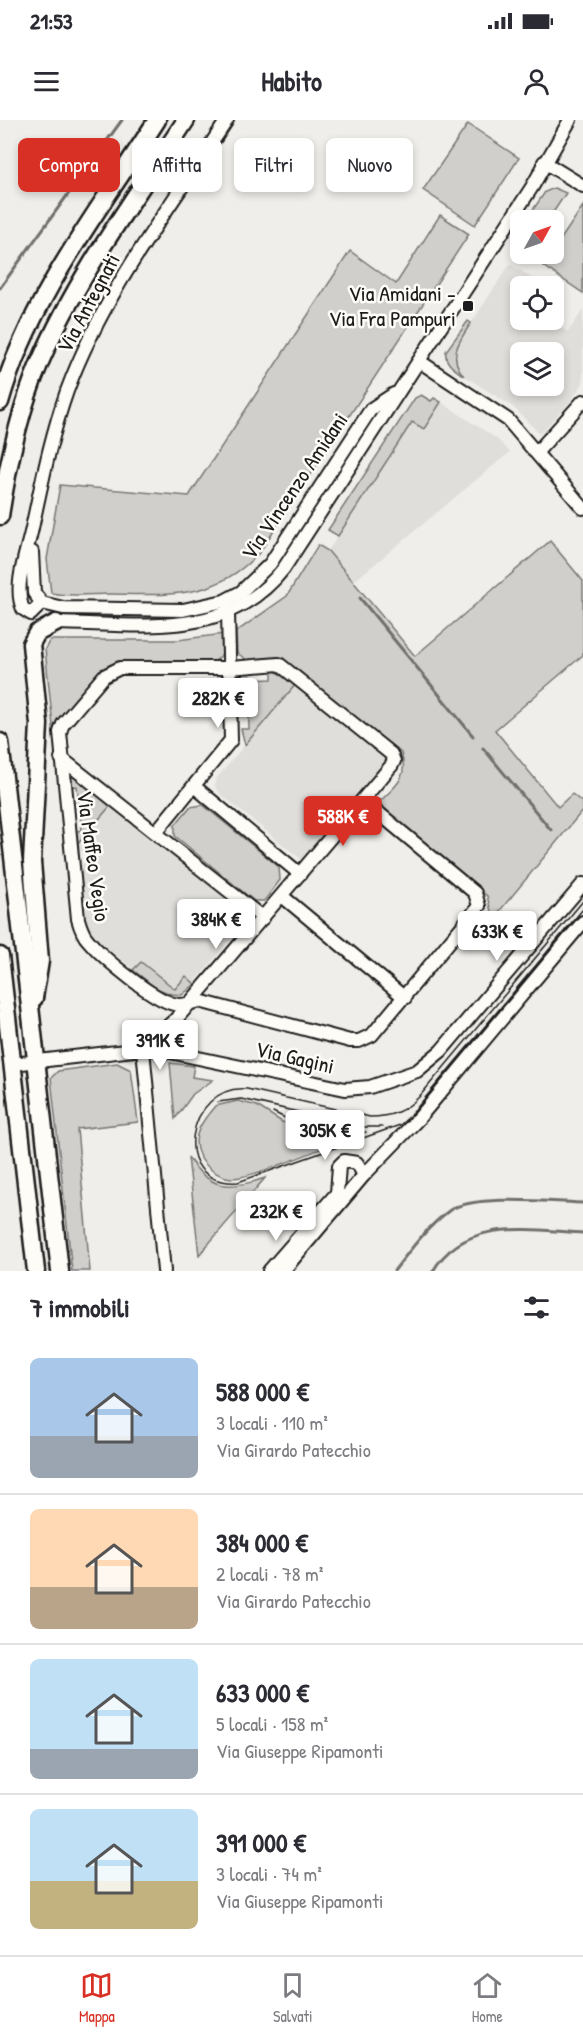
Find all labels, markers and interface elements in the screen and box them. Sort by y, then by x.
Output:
text: 21:53 [30,6,73,36]
text: Habito [261,63,322,99]
icon: menu [30,65,63,98]
icon: person [520,65,553,98]
chip: Compra [18,138,120,192]
chip: Affitta [132,138,222,192]
chip: Filtri [234,138,314,192]
chip: Nuovo [326,138,413,192]
north arrow [510,210,564,264]
map controls [510,210,564,396]
street label: Via Antegnati [49,248,127,358]
button: locate [510,276,564,330]
place label: Via Amidani - Via Fra Pampuri [329,278,456,333]
marker: Via Amidani - Via Fra Pampuri [461,299,475,313]
button: layers [510,342,564,396]
street label: Via Vincenzo Amidani [234,407,354,565]
pin: 282K € [169,678,267,729]
text: 282K € [192,684,244,711]
street label: Via Maffeo Vegio [70,789,118,923]
pin: 588K € [294,796,392,847]
text: 588K € [318,802,368,829]
pin: 384K € [167,899,265,950]
text: 384K € [191,905,241,932]
pin: 633K € [448,911,546,962]
text: 633K € [472,917,522,944]
pin: 391K € [111,1020,209,1071]
text: 391K € [136,1026,184,1053]
street label: Via Gagini [253,1033,337,1081]
pin: 305K € [276,1110,374,1161]
text: 305K € [299,1116,351,1143]
pin: 232K € [227,1191,325,1242]
text: 232K € [250,1197,302,1224]
text: 7 immobili [30,1290,130,1325]
icon: filters [520,1291,553,1324]
text: 588 000 € [216,1374,309,1409]
icon: home [78,1382,150,1454]
text: 3 locali · 110 m² [216,1409,328,1436]
text: Via Girardo Patecchio [216,1436,371,1463]
text: 384 000 € [216,1525,308,1560]
icon: home [78,1533,150,1605]
text: 2 locali · 78 m² [216,1560,323,1587]
text: Via Girardo Patecchio [216,1587,371,1614]
text: 633 000 € [216,1675,309,1710]
icon: home [78,1683,150,1755]
text: 5 locali · 158 m² [216,1710,328,1737]
text: Via Giuseppe Ripamonti [216,1737,384,1764]
text: 391 000 € [216,1825,306,1860]
icon: home [78,1833,150,1905]
text: 3 locali · 74 m² [216,1860,322,1887]
text: Via Giuseppe Ripamonti [216,1887,384,1914]
tab: Mappa [79,1969,115,2027]
tab: Salvati [273,1969,313,2027]
tab: Home [471,1969,504,2027]

